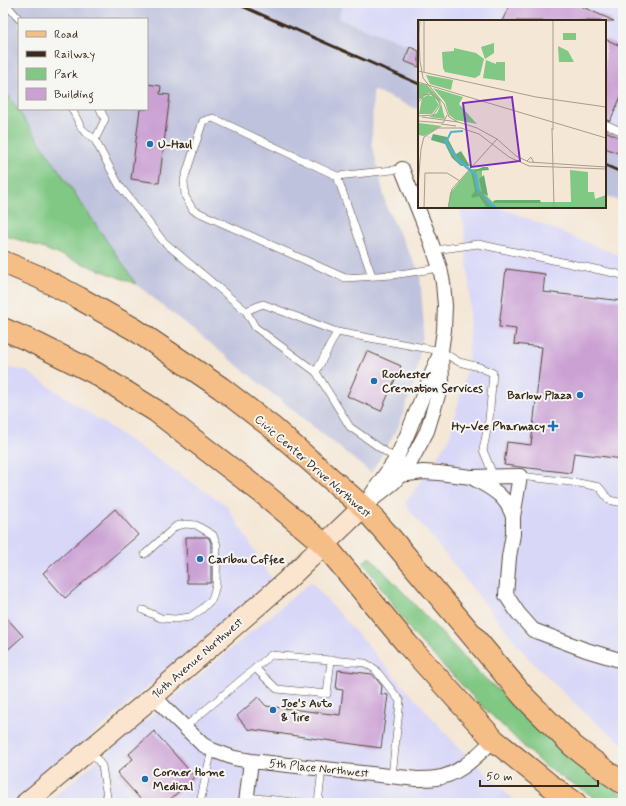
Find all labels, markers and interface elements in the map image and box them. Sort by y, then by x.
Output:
legend [18,18,148,110]
inset map [418,20,606,208]
text: Road [54,27,78,43]
text: Railway [54,47,96,63]
text: Park [54,67,78,83]
text: Building [54,87,94,104]
place label: U-Haul [158,137,192,153]
marker: U-Haul [145,139,155,149]
place label: Rochester Cremation Services [382,367,483,397]
marker: Rochester Cremation Services [369,376,379,386]
place label: Barlow Plaza [507,388,572,404]
marker: Barlow Plaza [575,390,585,400]
street label: Civic Center Drive Northwest [251,412,375,522]
place label: Hy-Vee Pharmacy [451,419,545,435]
marker: Hy-Vee Pharmacy [548,421,558,431]
place label: Caribou Coffee [208,552,285,568]
marker: Caribou Coffee [195,554,205,564]
street label: 16th Avenue Northwest [149,614,247,703]
place label: Joe's Auto & Tire [281,696,332,726]
marker: Joe's Auto & Tire [268,705,278,715]
street label: 5th Place Northwest [268,756,370,782]
scale bar [480,762,598,788]
place label: Corner Home Medical [153,765,225,795]
text: 50 m [486,769,513,785]
marker: Corner Home Medical [140,774,150,784]

